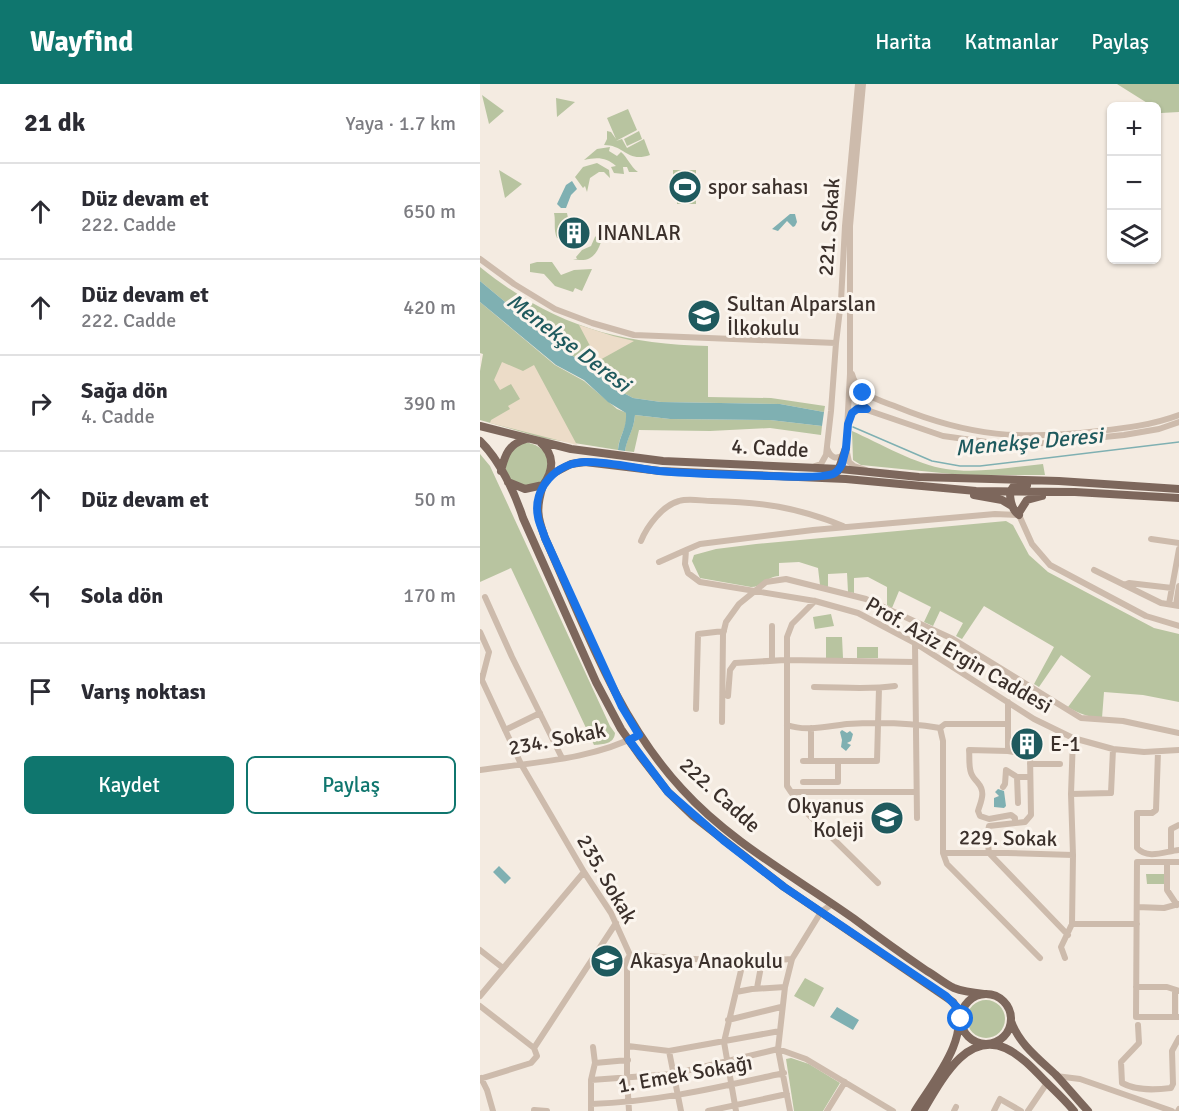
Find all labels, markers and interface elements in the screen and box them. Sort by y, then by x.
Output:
text: Wayfind [30,25,133,59]
text: Harita [875,29,932,55]
text: Katmanlar [965,29,1058,55]
text: Paylaş [1091,29,1149,55]
map controls [1107,102,1161,264]
button: + [1107,102,1161,156]
text: 21 dk [24,107,85,139]
text: Yaya · 1.7 km [346,111,456,136]
button: − [1107,156,1161,210]
sports icon: spor sahası [667,169,703,205]
place label: spor sahası [708,174,808,200]
street label: 221. Sokak [813,177,845,277]
text: Düz devam et [81,185,209,212]
icon: ahead [24,195,57,228]
text: 650 m [403,199,456,224]
button: layers [1107,210,1161,264]
text: 222. Cadde [81,212,176,237]
building icon: INANLAR [556,215,592,251]
place label: INANLAR [597,220,681,246]
text: Düz devam et [81,281,209,308]
water label: Menekşe Deresi [502,287,637,399]
icon: ahead [24,291,57,324]
place label: Sultan Alparslan İlkokulu [727,291,876,341]
text: 420 m [403,295,456,320]
school or university icon: Sultan Alparslan İlkokulu [686,298,722,334]
text: 222. Cadde [81,308,176,333]
text: Sağa dön [81,377,168,404]
route end [849,379,875,405]
icon: right [24,387,57,420]
text: 390 m [403,391,456,416]
text: 4. Cadde [81,404,155,429]
water label: Menekşe Deresi [954,421,1106,461]
street label: 4. Cadde [731,433,809,463]
icon: ahead [24,483,57,516]
text: Düz devam et [81,486,209,513]
text: 50 m [414,487,456,512]
icon: left [24,579,57,612]
text: Sola dön [81,582,163,609]
text: 170 m [403,583,456,608]
street label: Prof. Aziz Ergin Caddesi [861,591,1057,719]
icon: arrive [24,675,57,708]
text: Varış noktası [81,678,206,705]
street label: 234. Sokak [506,717,608,761]
building icon: E-1 [1009,726,1045,762]
place label: E-1 [1050,731,1081,757]
street label: 222. Cadde [674,752,766,838]
button: Kaydet [24,756,234,814]
button: Paylaş [246,756,456,814]
place label: Okyanus Koleji [787,793,864,843]
school or university icon: Okyanus Koleji [869,800,905,836]
street label: 229. Sokak [959,824,1058,852]
street label: 235. Sokak [571,830,643,929]
school or university icon: Akasya Anaokulu [589,943,625,979]
place label: Akasya Anaokulu [630,948,783,974]
route start [947,1005,973,1031]
street label: 1. Emek Sokağı [616,1049,754,1099]

